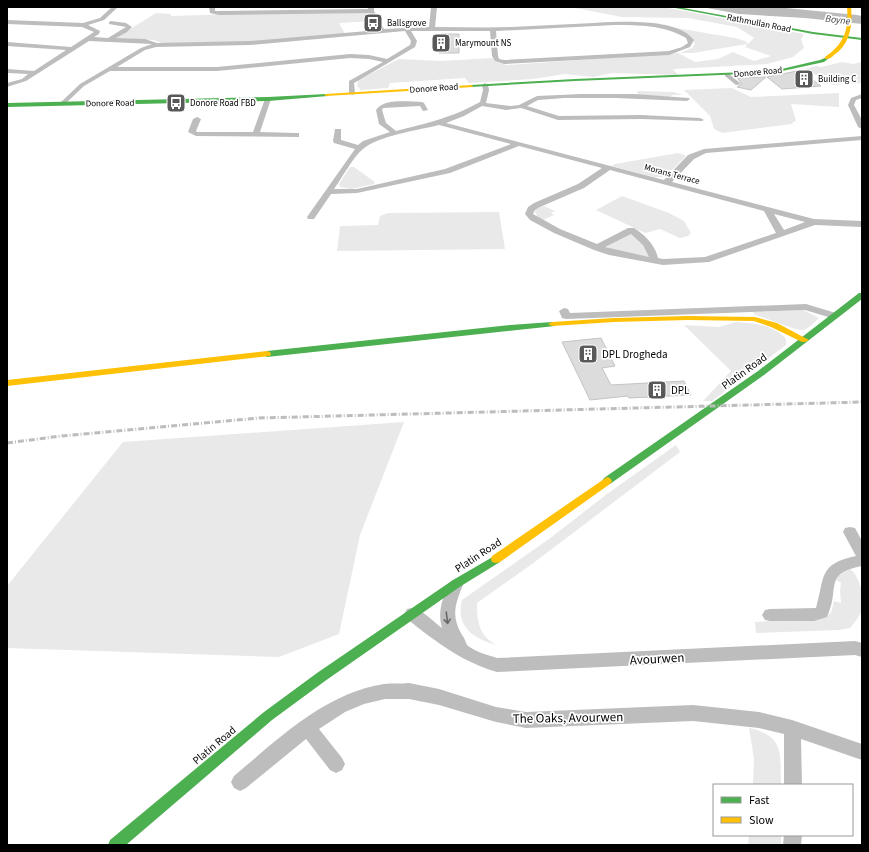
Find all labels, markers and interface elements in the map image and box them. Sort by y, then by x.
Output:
street label: Rathmullan Road [726,11,792,36]
bus stop icon: Ballsgrove [362,12,384,34]
water label: Boyne [824,12,851,29]
place label: Ballsgrove [387,17,427,30]
building icon: Marymount NS [430,32,452,54]
place label: Marymount NS [455,37,511,50]
street label: Donore Road [733,64,783,81]
building icon: Building C [793,68,815,90]
place label: Building C [818,73,856,86]
street label: Donore Road [409,80,459,97]
bus stop icon: Donore Road FBD [165,92,187,114]
street label: Donore Road [85,97,135,110]
place label: Donore Road FBD [190,97,256,110]
street label: Morans Terrace [643,161,702,188]
building icon: DPL Drogheda [577,343,599,365]
place label: DPL Drogheda [602,347,668,362]
street label: Platin Road [719,350,770,393]
building icon: DPL [646,379,668,401]
place label: DPL [671,383,690,398]
street label: Platin Road [452,535,504,576]
one-way arrow [444,611,451,624]
street label: Avourwen [629,649,685,669]
street label: The Oaks, Avourwen [513,708,624,728]
street label: Platin Road [189,723,239,768]
legend [713,784,853,836]
text: Fast [749,792,769,809]
text: Slow [749,812,774,829]

